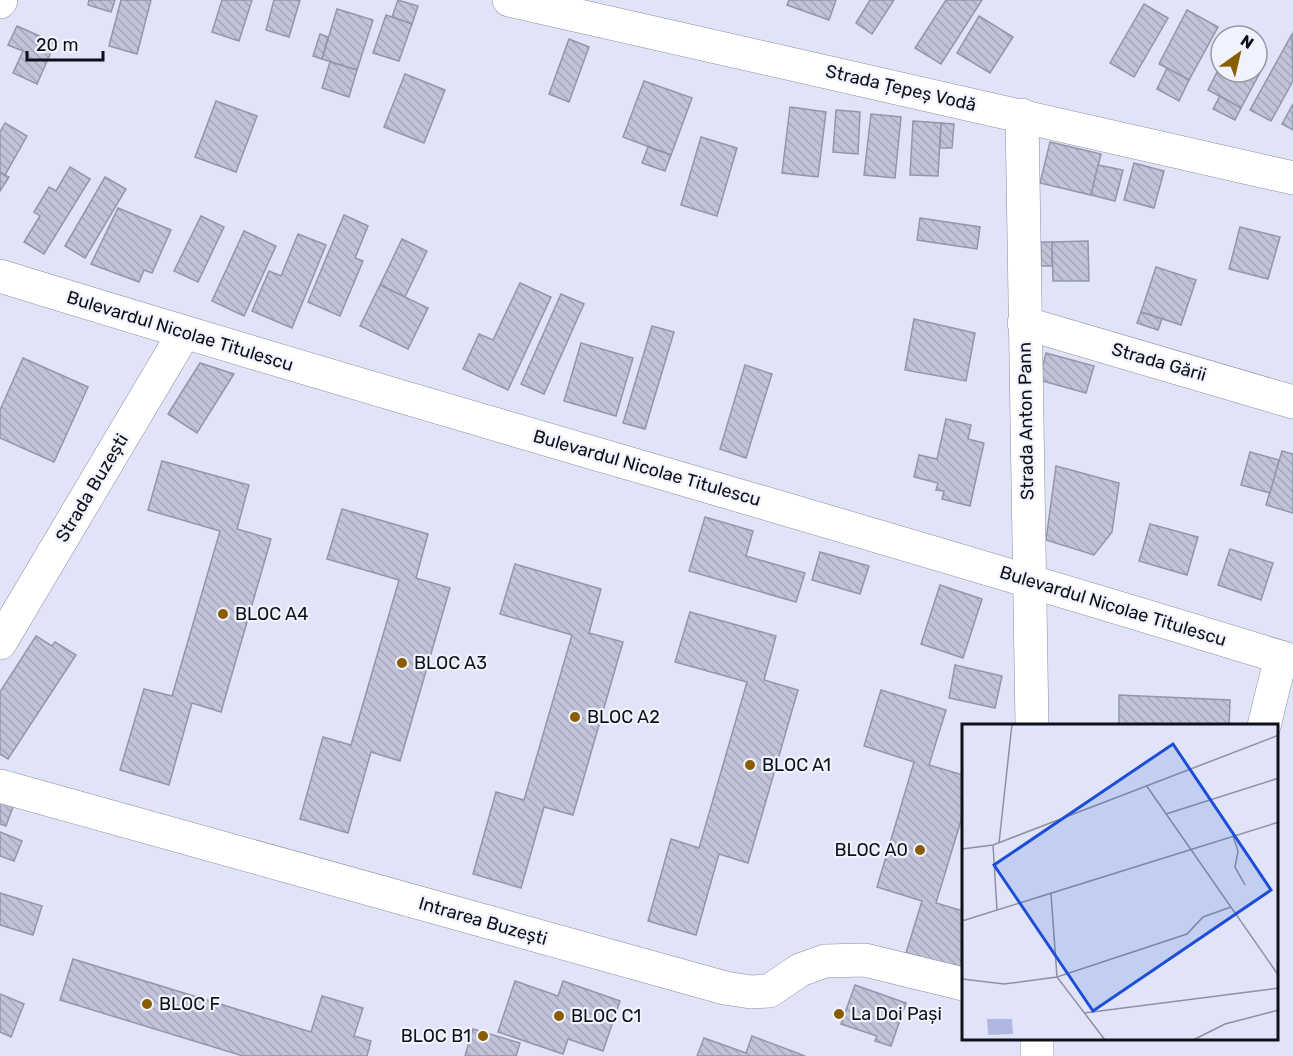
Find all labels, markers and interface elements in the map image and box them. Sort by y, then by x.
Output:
scale bar [27,24,104,62]
north arrow [1209,24,1269,84]
text: N [1237,31,1257,53]
text: 20 m [36,34,78,56]
street label: Strada Țepeș Vodă [823,60,979,116]
street label: Bulevardul Nicolae Titulescu [64,286,296,376]
street label: Strada Gării [1109,338,1209,386]
street label: Strada Anton Pann [1014,342,1038,500]
street label: Bulevardul Nicolae Titulescu [531,425,763,511]
street label: Strada Buzești [51,430,133,546]
street label: Bulevardul Nicolae Titulescu [997,561,1229,651]
place label: BLOC A4 [235,603,308,625]
marker: BLOC A4 [216,607,230,621]
place label: BLOC A3 [414,652,487,674]
marker: BLOC A3 [395,656,409,670]
place label: BLOC A2 [587,706,660,728]
marker: BLOC A2 [568,710,582,724]
inset map [962,724,1278,1041]
place label: BLOC A1 [762,754,831,776]
marker: BLOC A1 [743,758,757,772]
place label: BLOC A0 [834,839,908,861]
marker: BLOC A0 [913,843,927,857]
street label: Intrarea Buzești [416,892,550,950]
place label: BLOC F [159,993,220,1015]
marker: BLOC F [140,997,154,1011]
place label: La Doi Pași [851,1003,942,1025]
place label: BLOC C1 [571,1005,641,1027]
marker: La Doi Pași [832,1007,846,1021]
marker: BLOC C1 [552,1009,566,1023]
place label: BLOC B1 [401,1025,471,1047]
marker: BLOC B1 [476,1029,490,1043]

